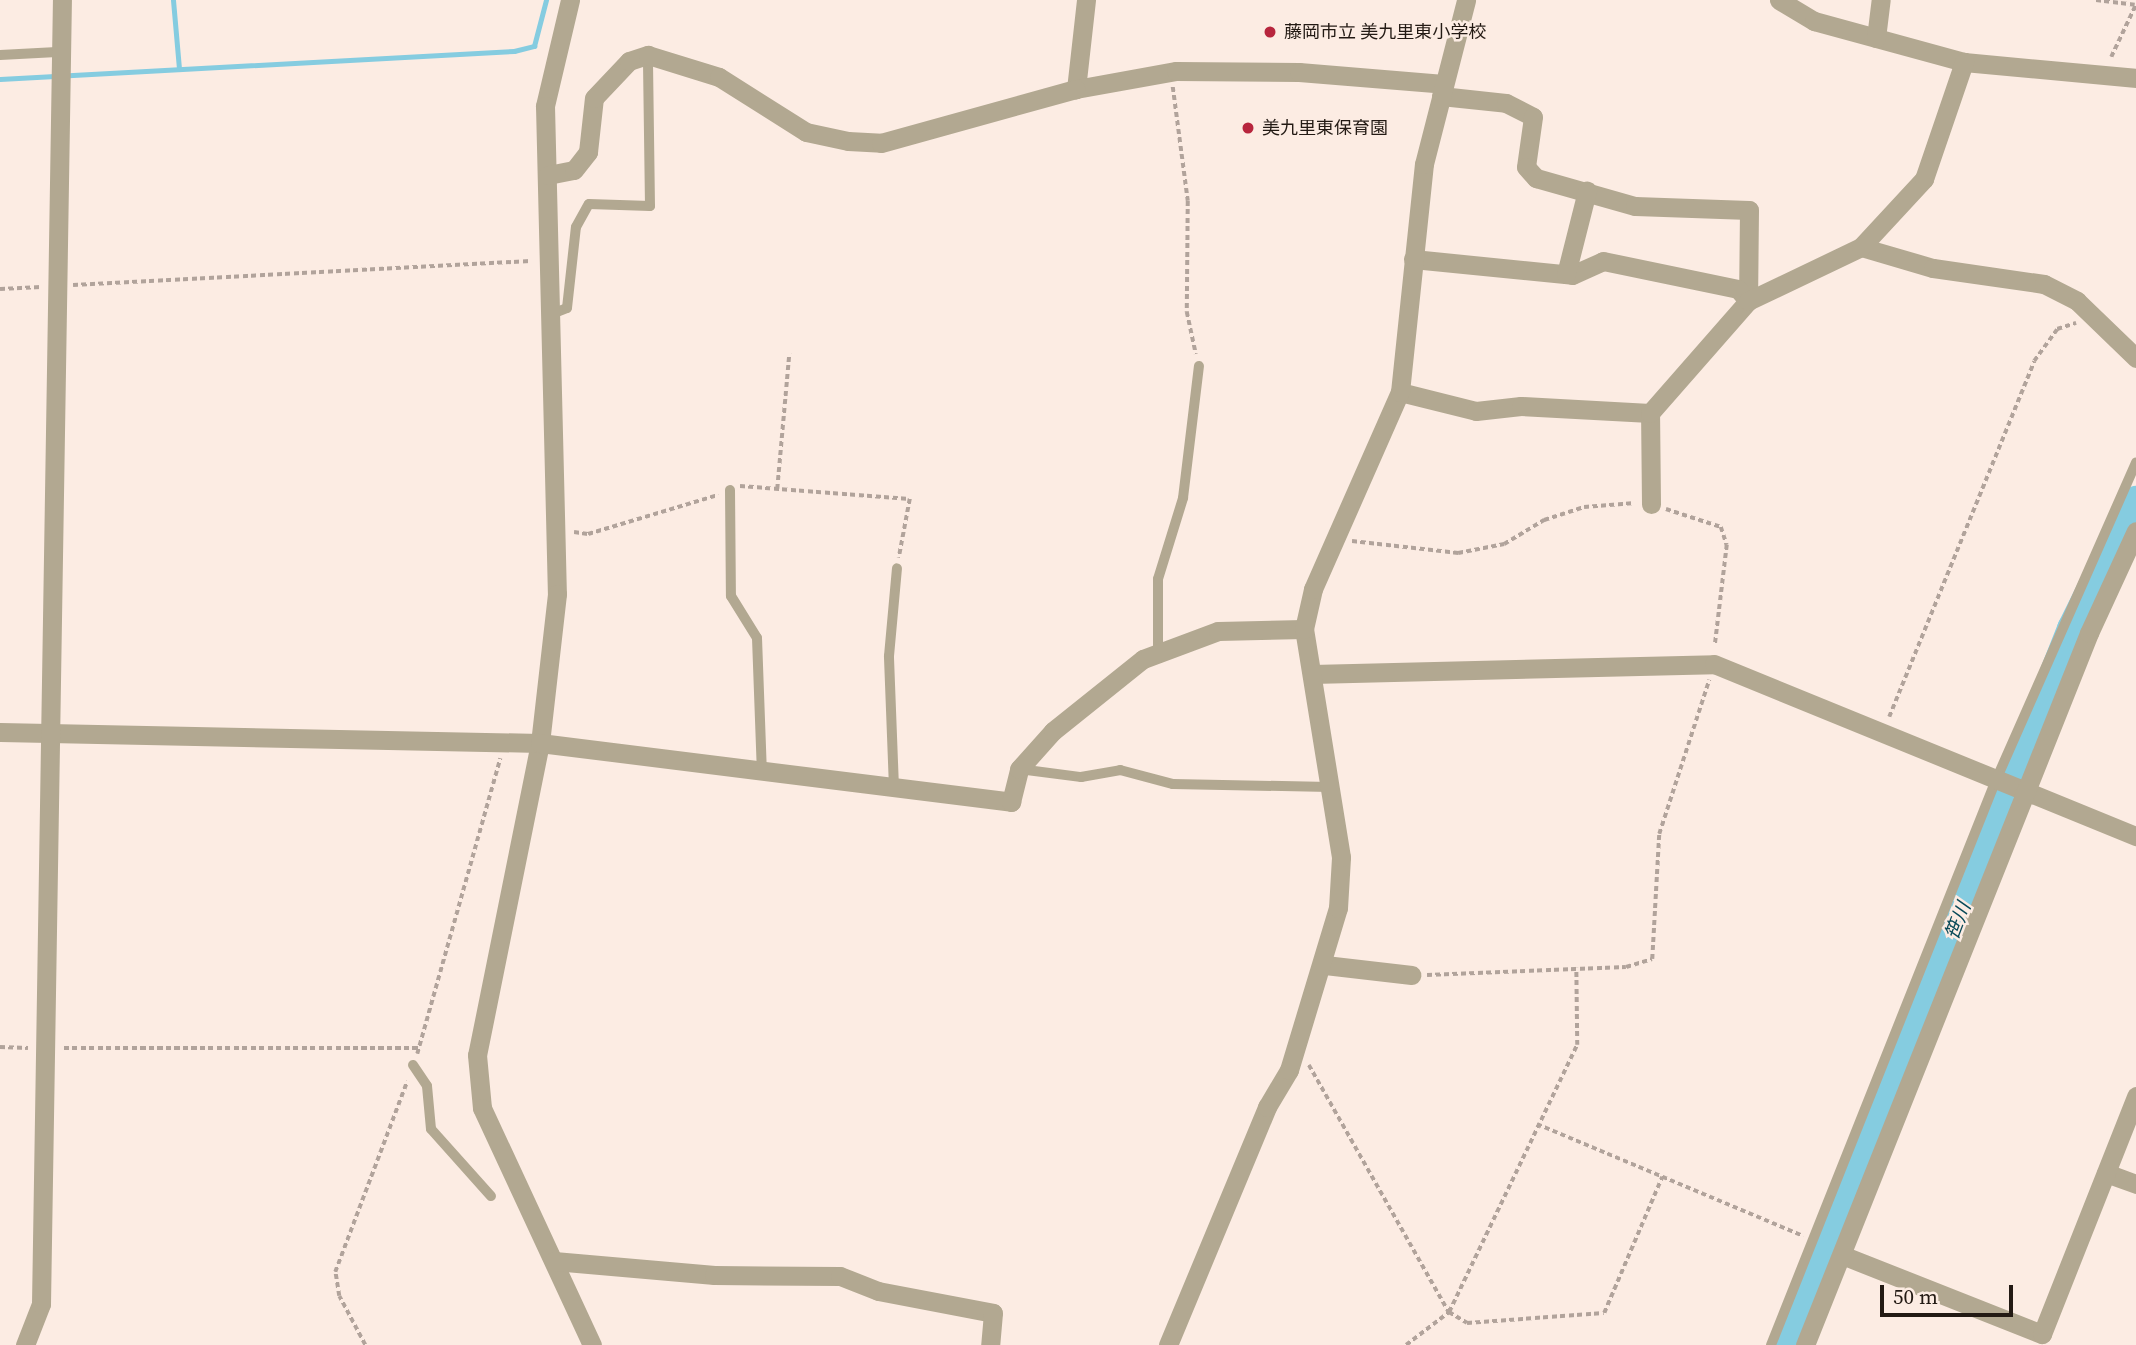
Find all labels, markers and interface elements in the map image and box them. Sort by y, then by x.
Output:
place label: 藤岡市立 美九里東小学校 [1284,21,1486,43]
marker: 藤岡市立 美九里東小学校 [1262,24,1278,40]
place label: 美九里東保育園 [1262,117,1388,139]
marker: 美九里東保育園 [1240,120,1256,136]
water label: 笹川 [1941,899,1975,943]
scale bar [1884,1272,2017,1316]
text: 50 m [1893,1282,1938,1311]

